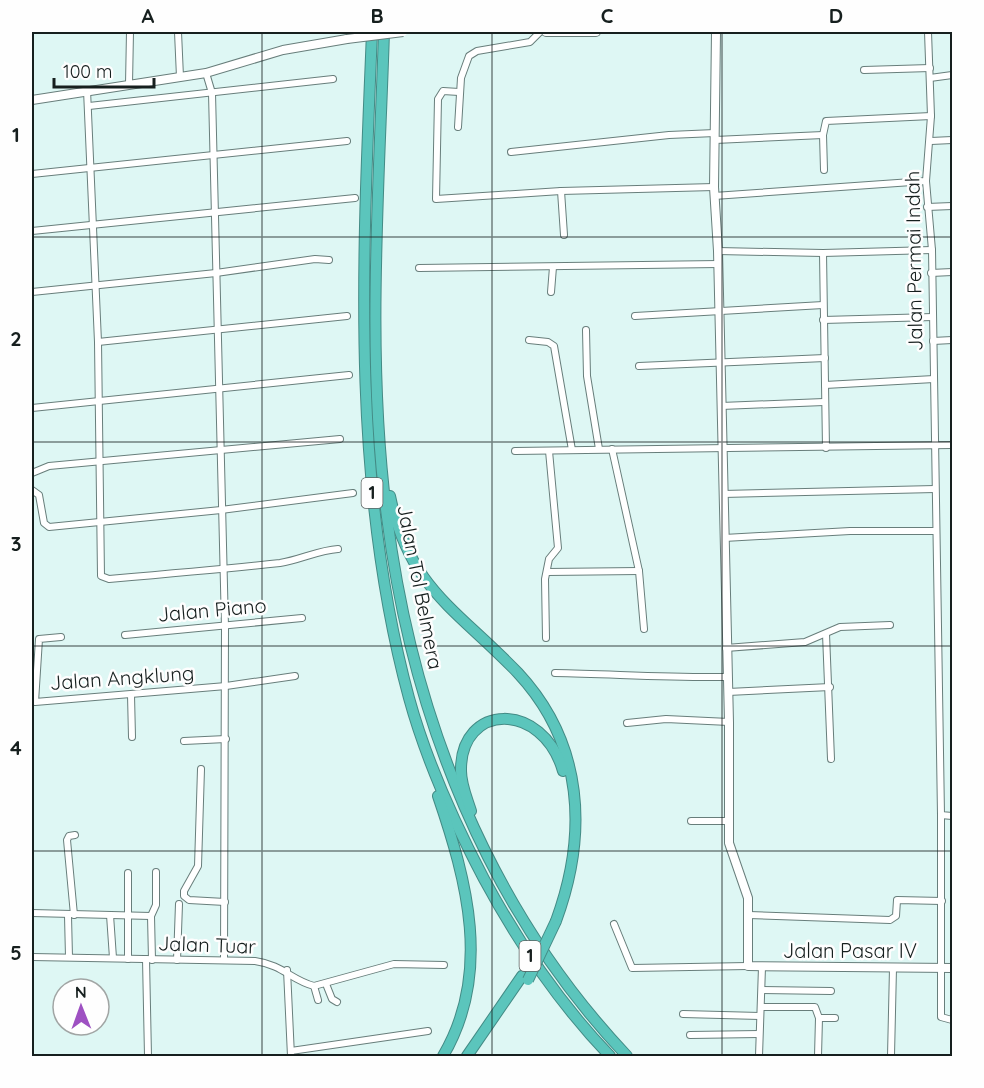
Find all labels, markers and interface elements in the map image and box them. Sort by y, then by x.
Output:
text: A [142,3,155,28]
text: B [370,3,384,28]
text: C [601,3,614,28]
text: D [829,3,843,28]
scale bar [54,51,154,89]
text: 100 m [63,60,112,83]
text: 1 [12,122,20,147]
street label: Jalan Permai Indah [899,171,928,351]
text: 2 [10,326,22,351]
road number: 1 [362,478,382,508]
street label: Jalan Tol Belmera [392,502,449,671]
text: 3 [11,531,21,556]
street label: Jalan Piano [156,592,267,627]
street label: Jalan Angklung [49,660,195,695]
text: 4 [10,735,22,760]
street label: Jalan Tuar [158,930,257,959]
street label: Jalan Pasar IV [783,938,917,963]
text: 5 [10,940,22,965]
road number: 1 [520,941,540,971]
north arrow [51,977,111,1037]
text: N [75,982,87,1002]

